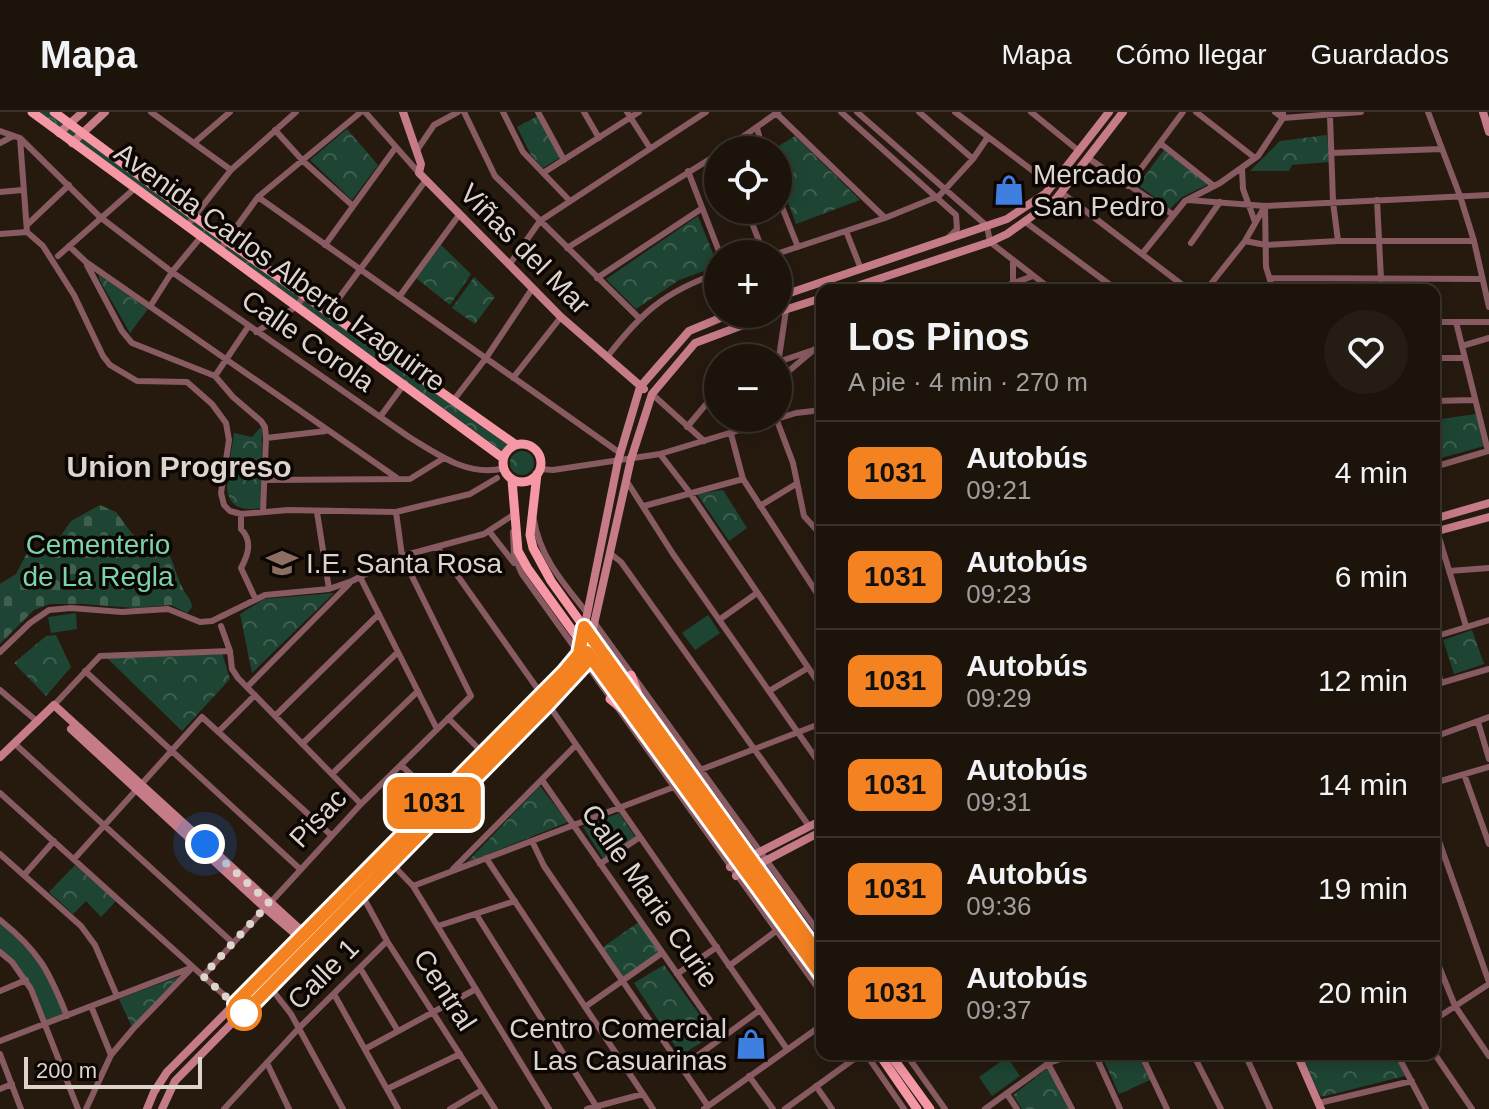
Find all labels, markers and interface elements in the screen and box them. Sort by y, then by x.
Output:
text: Mapa [40,34,137,76]
text: Mapa [1001,39,1072,70]
text: Cómo llegar [1116,39,1266,70]
text: Guardados [1310,39,1449,70]
map controls [704,136,792,432]
button: locate [704,136,792,224]
street label: Avenida Carlos Alberto Izaguirre [109,137,451,397]
place label: Mercado San Pedro [1033,159,1165,222]
shop icon: Mercado San Pedro [992,173,1026,207]
street label: Viñas del Mar [454,178,596,320]
button: + [704,240,792,328]
street label: Calle Corola [236,284,380,398]
button: heart [1324,310,1408,394]
text: Los Pinos [848,316,1030,358]
button: − [704,344,792,432]
text: A pie · 4 min · 270 m [848,367,1088,397]
text: Autobús [966,441,1088,474]
district label: Union Progreso [66,450,292,483]
text: 4 min [1335,456,1408,489]
text: 1031 [864,457,926,488]
text: 09:21 [966,475,1031,505]
park label: Cementerio de La Regla [22,529,174,592]
text: Autobús [966,545,1088,578]
school or university icon: I.E. Santa Rosa [265,546,299,580]
place label: I.E. Santa Rosa [306,548,503,579]
text: 6 min [1335,560,1408,593]
text: 1031 [864,561,926,592]
text: 09:23 [966,579,1031,609]
text: Autobús [966,649,1088,682]
text: 12 min [1318,664,1408,697]
text: 1031 [864,665,926,696]
text: 09:29 [966,683,1031,713]
text: Autobús [966,753,1088,786]
text: 14 min [1318,768,1408,801]
text: 1031 [864,769,926,800]
line badge: 1031 [378,777,490,829]
street label: Pisac [283,782,353,854]
text: 1031 [403,787,465,818]
text: 09:31 [966,787,1031,817]
street label: Calle Marie Curie [575,799,725,993]
your location [185,824,225,864]
text: Autobús [966,857,1088,890]
text: 19 min [1318,872,1408,905]
text: 1031 [864,873,926,904]
text: 09:36 [966,891,1031,921]
street label: Calle 1 [281,932,365,1016]
street label: Central [407,944,483,1036]
text: Autobús [966,961,1088,994]
text: 20 min [1318,976,1408,1009]
text: 1031 [864,977,926,1008]
text: 09:37 [966,995,1031,1025]
unlabelled marker [227,996,261,1030]
place label: Centro Comercial Las Casuarinas [509,1013,727,1076]
shop icon: Centro Comercial Las Casuarinas [734,1027,768,1061]
scale bar [24,1053,202,1089]
text: 200 m [36,1058,97,1083]

